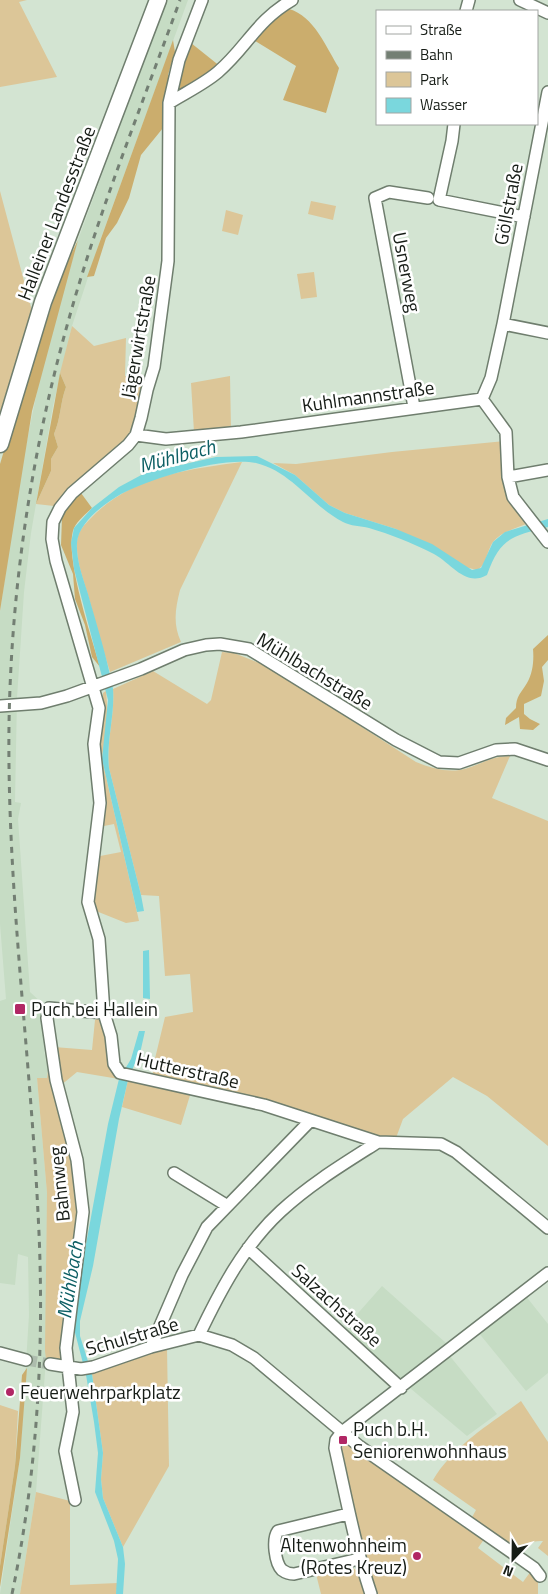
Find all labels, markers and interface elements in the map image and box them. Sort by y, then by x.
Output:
legend [376,10,538,125]
text: Straße [420,18,462,41]
text: Bahn [420,43,453,66]
text: Park [420,68,449,91]
text: Wasser [420,93,467,116]
street label: Halleiner Landesstraße [9,121,102,304]
street label: Göllstraße [485,161,530,247]
street label: Usnerweg [386,229,430,315]
street label: Jägerwirtstraße [112,273,163,401]
street label: Kuhlmannstraße [300,372,436,419]
water label: Mühlbach [135,430,219,481]
street label: Mühlbachstraße [252,624,379,717]
place label: Puch bei Hallein [31,994,158,1023]
marker: Puch bei Hallein [13,1002,27,1016]
street label: Hutterstraße [134,1044,242,1095]
street label: Bahnweg [40,1145,77,1223]
water label: Mühlbach [48,1238,91,1321]
street label: Salzachstraße [286,1256,389,1353]
street label: Schulstraße [82,1308,182,1363]
place label: Feuerwehrparkplatz [20,1377,181,1406]
marker: Feuerwehrparkplatz [4,1386,16,1398]
place label: Puch b.H. Seniorenwohnhaus [353,1414,507,1465]
marker: Puch b.H. Seniorenwohnhaus [337,1434,349,1446]
place label: Altenwohnheim (Rotes Kreuz) [280,1530,407,1581]
north arrow [488,1534,538,1584]
marker: Altenwohnheim (Rotes Kreuz) [411,1550,423,1562]
text: N [500,1560,516,1583]

